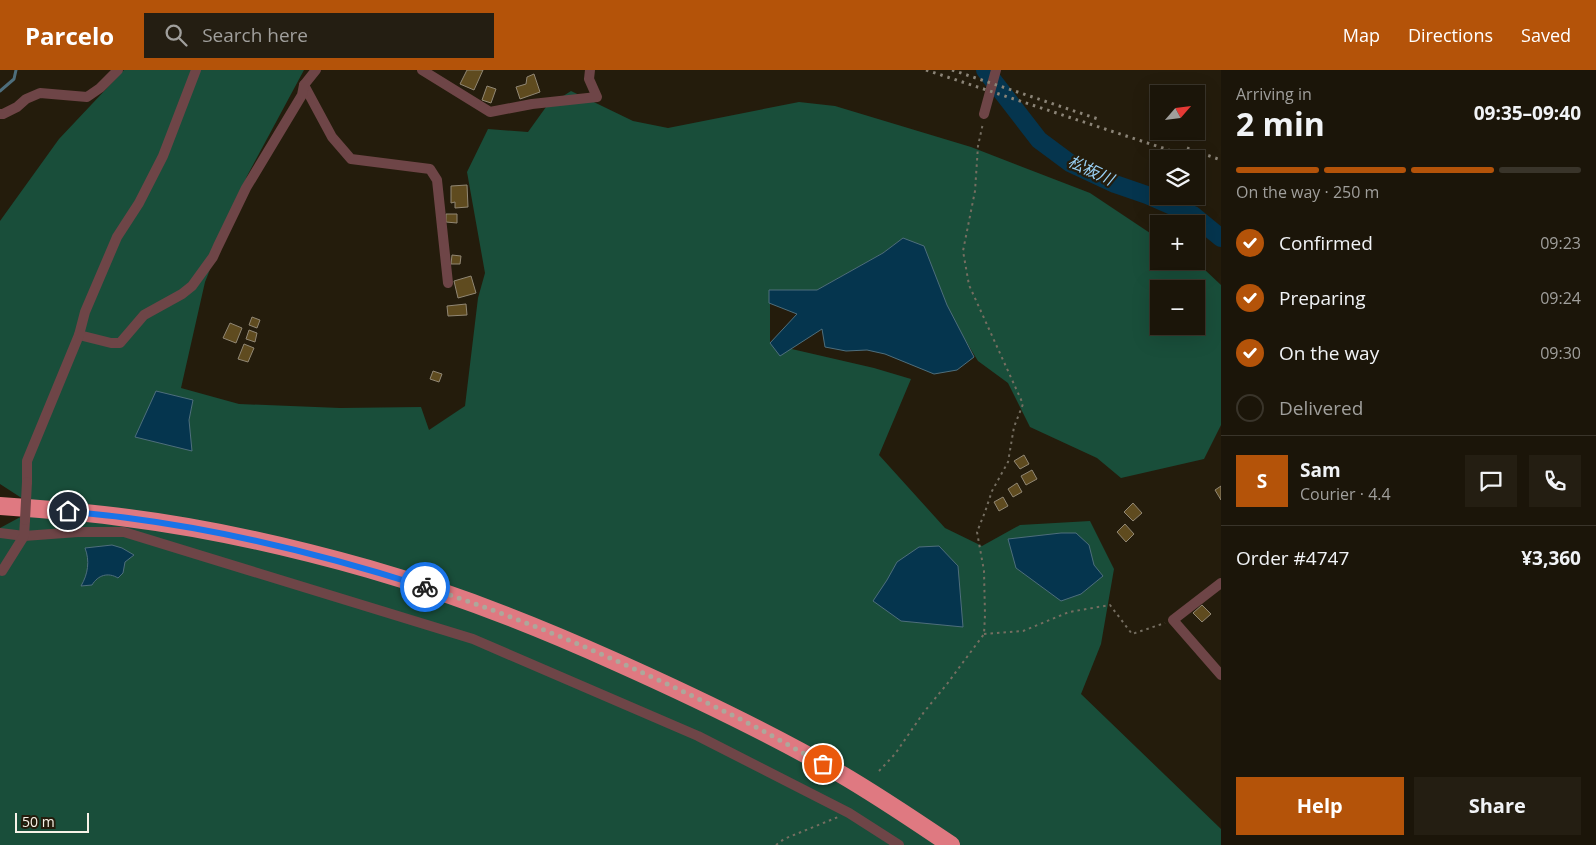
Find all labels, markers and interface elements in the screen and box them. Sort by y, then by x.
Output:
search box [144,13,494,58]
text: Parcelo [25,19,114,52]
icon: search [162,21,190,49]
text: Search here [202,22,308,48]
text: Map [1343,23,1380,47]
text: Directions [1408,23,1493,47]
text: Saved [1521,23,1571,47]
text: Arriving in [1236,83,1312,105]
north arrow [1150,85,1205,140]
map controls [1150,85,1205,335]
text: 09:35–09:40 [1474,100,1581,126]
text: 2 min [1236,102,1325,145]
water label: 松板川 [1065,150,1119,191]
button: layers [1150,150,1205,205]
text: On the way · 250 m [1236,181,1379,203]
button: + [1150,215,1205,270]
icon: check [1236,229,1264,257]
text: Confirmed [1279,230,1373,256]
text: 09:23 [1540,232,1581,254]
button: − [1150,280,1205,335]
icon: check [1236,284,1264,312]
text: Preparing [1279,285,1366,311]
text: 09:24 [1540,287,1581,309]
icon: check [1236,339,1264,367]
text: On the way [1279,340,1379,366]
text: 09:30 [1540,342,1581,364]
text: Delivered [1279,395,1363,421]
button: chat [1465,455,1517,507]
button: phone [1529,455,1581,507]
text: Sam [1300,457,1341,483]
text: S [1257,468,1267,494]
text: Courier · 4.4 [1300,483,1391,505]
pin [47,490,89,532]
icon: home [54,497,82,525]
text: Order #4747 [1236,545,1349,571]
text: ¥3,360 [1521,545,1581,571]
courier [400,562,450,612]
icon: bike [411,573,439,601]
pin [802,743,844,785]
icon: bag [809,750,837,778]
button: Help [1236,777,1404,835]
button: Share [1414,777,1581,835]
scale bar [15,810,89,833]
text: 50 m [22,812,55,831]

